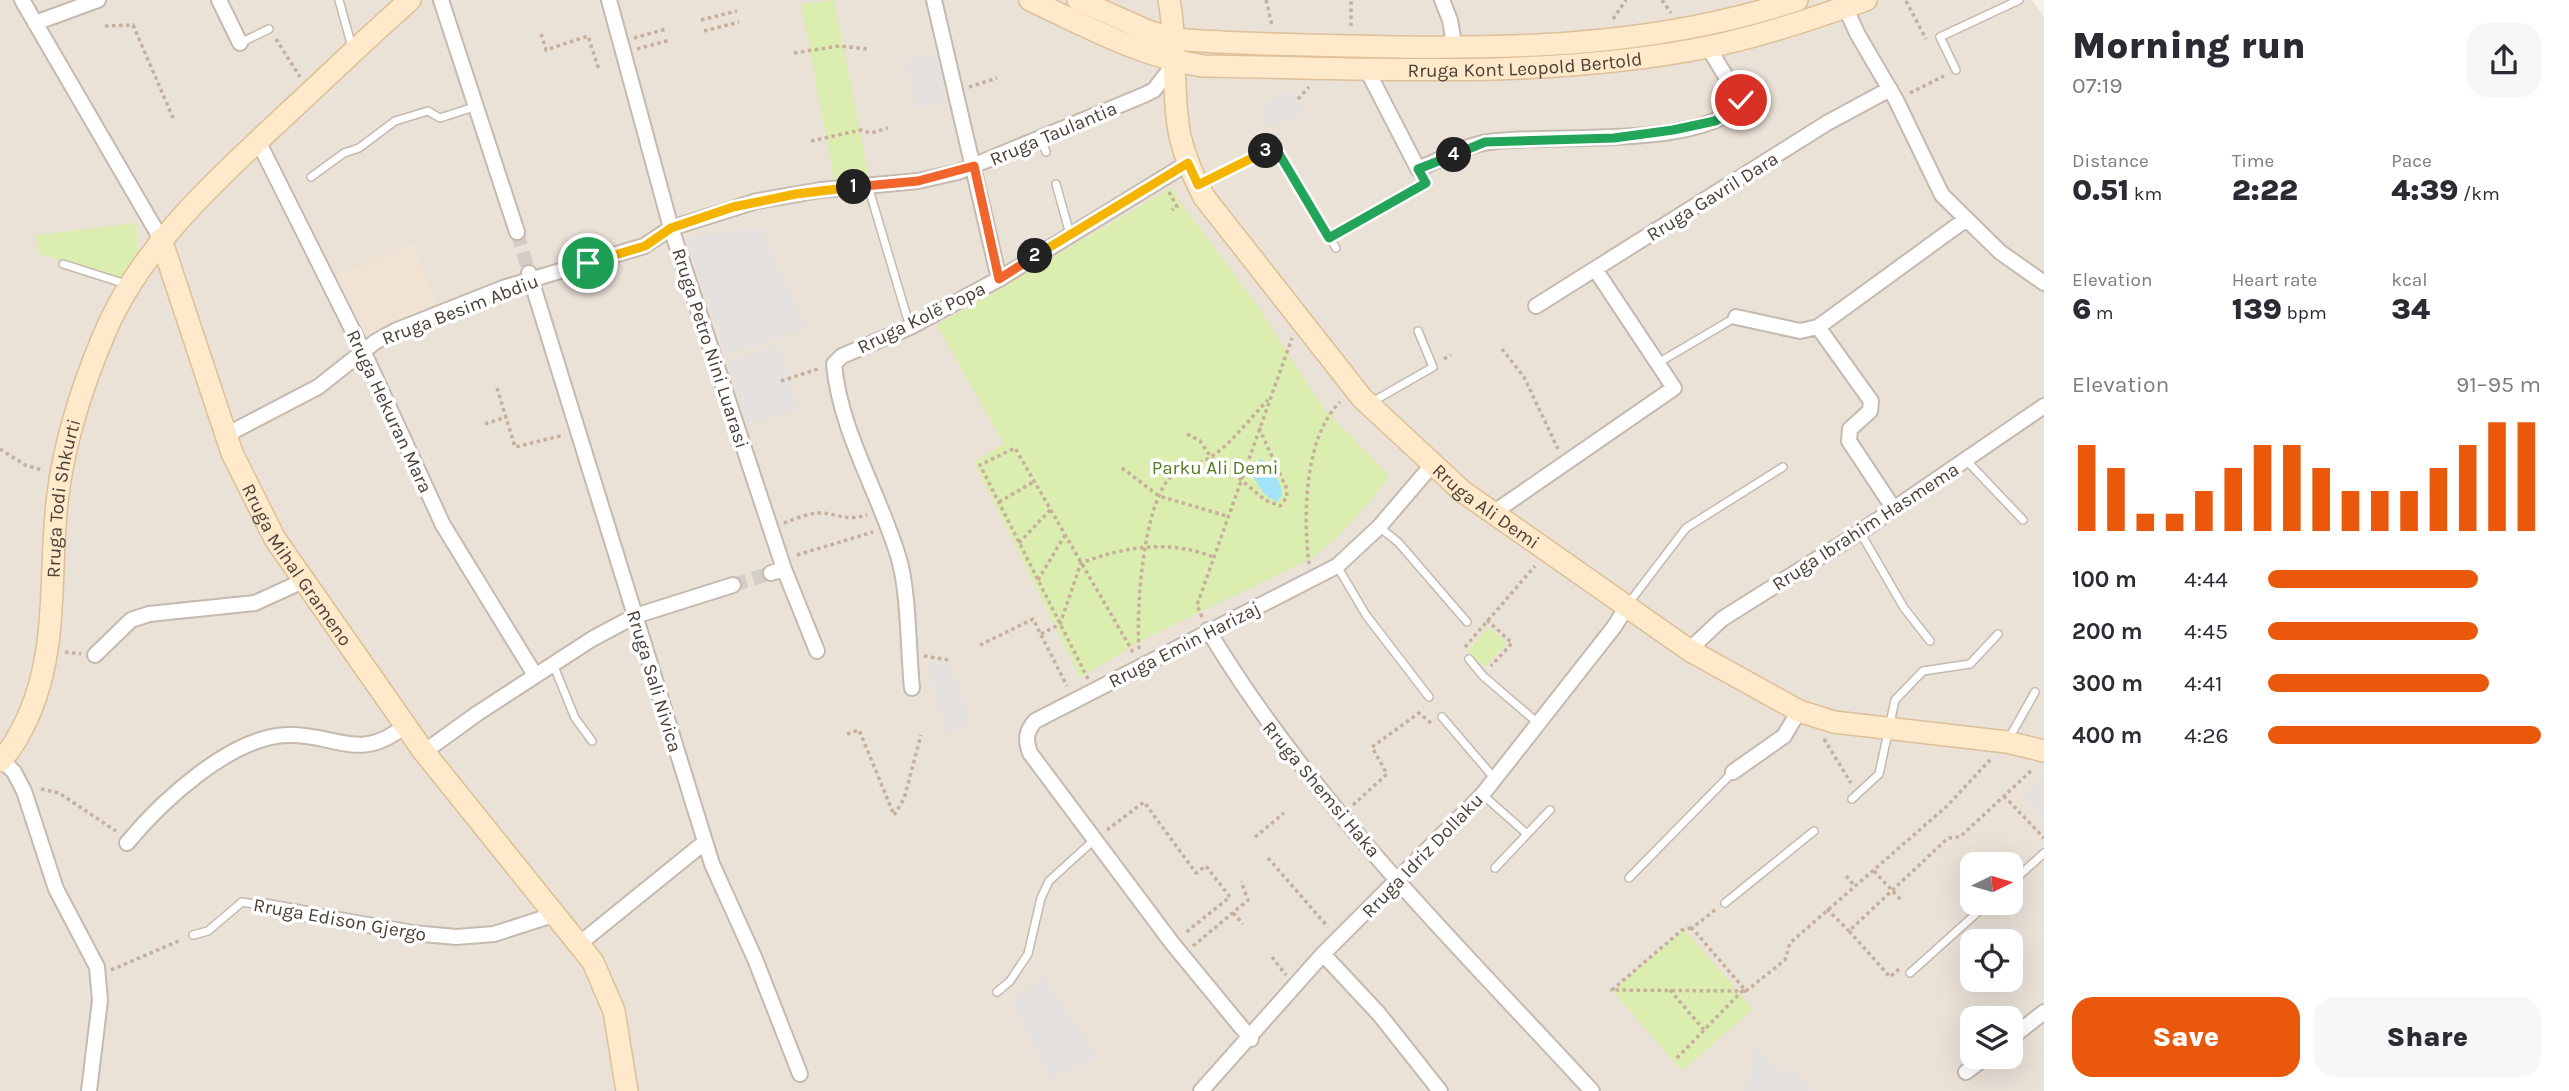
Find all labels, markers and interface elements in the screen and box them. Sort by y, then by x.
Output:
text: Morning run [2072,23,2306,68]
button: share [2467,23,2541,97]
street label: Rruga Kont Leopold Bertold [1407,48,1644,82]
pin [1711,70,1771,130]
text: 07:19 [2072,72,2123,99]
icon: check [1722,81,1760,119]
street label: Rruga Taulantia [986,97,1120,171]
pin: 3 [1248,134,1284,168]
pin: 4 [1436,138,1472,172]
text: 3 [1260,139,1271,161]
text: 4 [1448,143,1459,165]
street label: Rruga Gavril Dara [1643,148,1782,246]
text: Distance [2072,150,2149,172]
text: Time [2232,150,2274,172]
text: Pace [2391,150,2432,172]
pin: 1 [836,170,872,204]
text: 0.51 [2072,172,2129,208]
text: 2:22 [2232,172,2298,208]
text: 4:39 [2391,172,2459,208]
text: 1 [850,175,857,197]
text: km [2129,183,2162,205]
text: /km [2459,183,2500,205]
pin [558,233,618,293]
pin: 2 [1018,238,1052,274]
icon: arrive [569,244,607,282]
text: 2 [1029,244,1040,266]
street label: Rruga Petro Nini Luarasi [667,246,753,451]
text: Elevation [2072,269,2152,291]
text: Heart rate [2232,269,2317,291]
text: kcal [2391,269,2428,291]
street label: Rruga Besim Abdiu [379,270,542,350]
street label: Rruga Kolë Popa [854,277,989,358]
text: 6 [2072,291,2091,327]
text: 139 [2232,291,2282,327]
text: 34 [2391,291,2430,327]
text: m [2091,302,2114,324]
text: bpm [2282,302,2327,324]
street label: Rruga Hekuran Mara [342,326,437,497]
text: Elevation [2072,371,2169,398]
text: 91–95 m [2456,371,2541,398]
street label: Rruga Todi Shkurti [43,416,85,578]
park label: Parku Ali Demi [1152,457,1278,479]
street label: Rruga Ibrahim Hasmema [1768,458,1963,595]
street label: Rruga Ali Demi [1428,459,1543,554]
street label: Rruga Mihal Grameno [237,480,356,650]
text: 100 m [2072,566,2137,593]
text: 4:44 [2184,566,2228,593]
street label: Rruga Emin Harizaj [1105,597,1264,693]
street label: Rruga Sali Nivica [622,608,686,755]
text: 200 m [2072,618,2143,645]
text: 4:45 [2184,618,2228,645]
text: 300 m [2072,670,2143,697]
text: 4:41 [2184,670,2223,697]
street label: Rruga Shemsi Haka [1258,717,1385,862]
text: 400 m [2072,722,2142,749]
text: 4:26 [2184,722,2229,749]
street label: Rruga Idriz Dollaku [1358,789,1488,923]
north arrow [1960,852,2023,915]
map controls [1960,852,2023,1069]
street label: Rruga Edison Gjergo [252,894,428,946]
button: locate [1960,929,2023,992]
button: Save [2072,997,2300,1077]
button: Share [2314,997,2541,1077]
button: layers [1960,1006,2023,1069]

